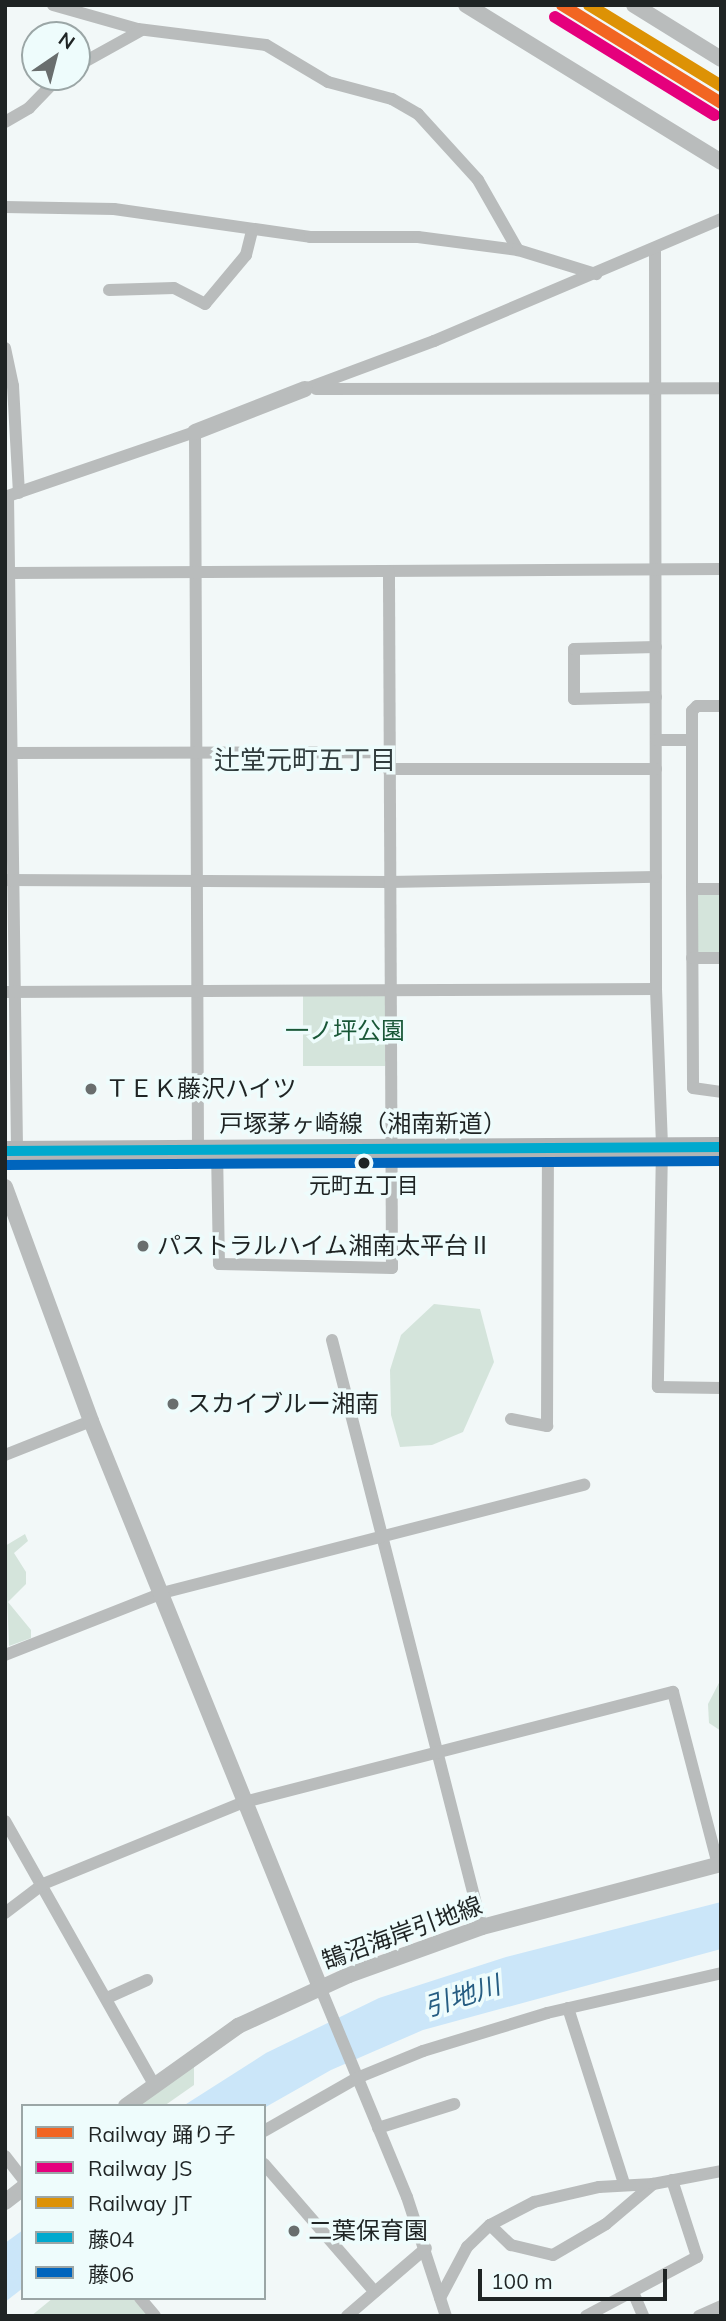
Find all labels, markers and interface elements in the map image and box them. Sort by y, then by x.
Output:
north arrow [21,21,91,91]
text: N [54,26,80,54]
district label: 辻堂元町五丁目 [214,744,396,776]
park label: 一ノ坪公園 [285,1017,405,1045]
place label: ＴＥＫ藤沢ハイツ [105,1075,297,1103]
marker: ＴＥＫ藤沢ハイツ [83,1081,99,1097]
street label: 戸塚茅ヶ崎線（湘南新道） [219,1110,507,1138]
marker: 元町五丁目 [357,1156,371,1170]
place label: 元町五丁目 [309,1173,419,1199]
place label: パストラルハイム湘南太平台Ⅱ [157,1232,493,1260]
marker: パストラルハイム湘南太平台Ⅱ [135,1238,151,1254]
place label: スカイブルー湘南 [187,1390,379,1418]
marker: スカイブルー湘南 [165,1396,181,1412]
street label: 鵠沼海岸引地線 [318,1891,486,1975]
water label: 引地川 [420,1969,504,2023]
legend [21,2104,266,2300]
text: Railway 踊り子 [88,2121,235,2147]
text: Railway JS [88,2155,192,2181]
text: Railway JT [88,2190,192,2216]
place label: 二葉保育園 [308,2217,428,2245]
marker: 二葉保育園 [286,2223,302,2239]
text: 藤04 [88,2226,134,2252]
scale bar [481,2254,670,2298]
text: 藤06 [88,2261,134,2287]
text: 100 m [491,2268,553,2294]

